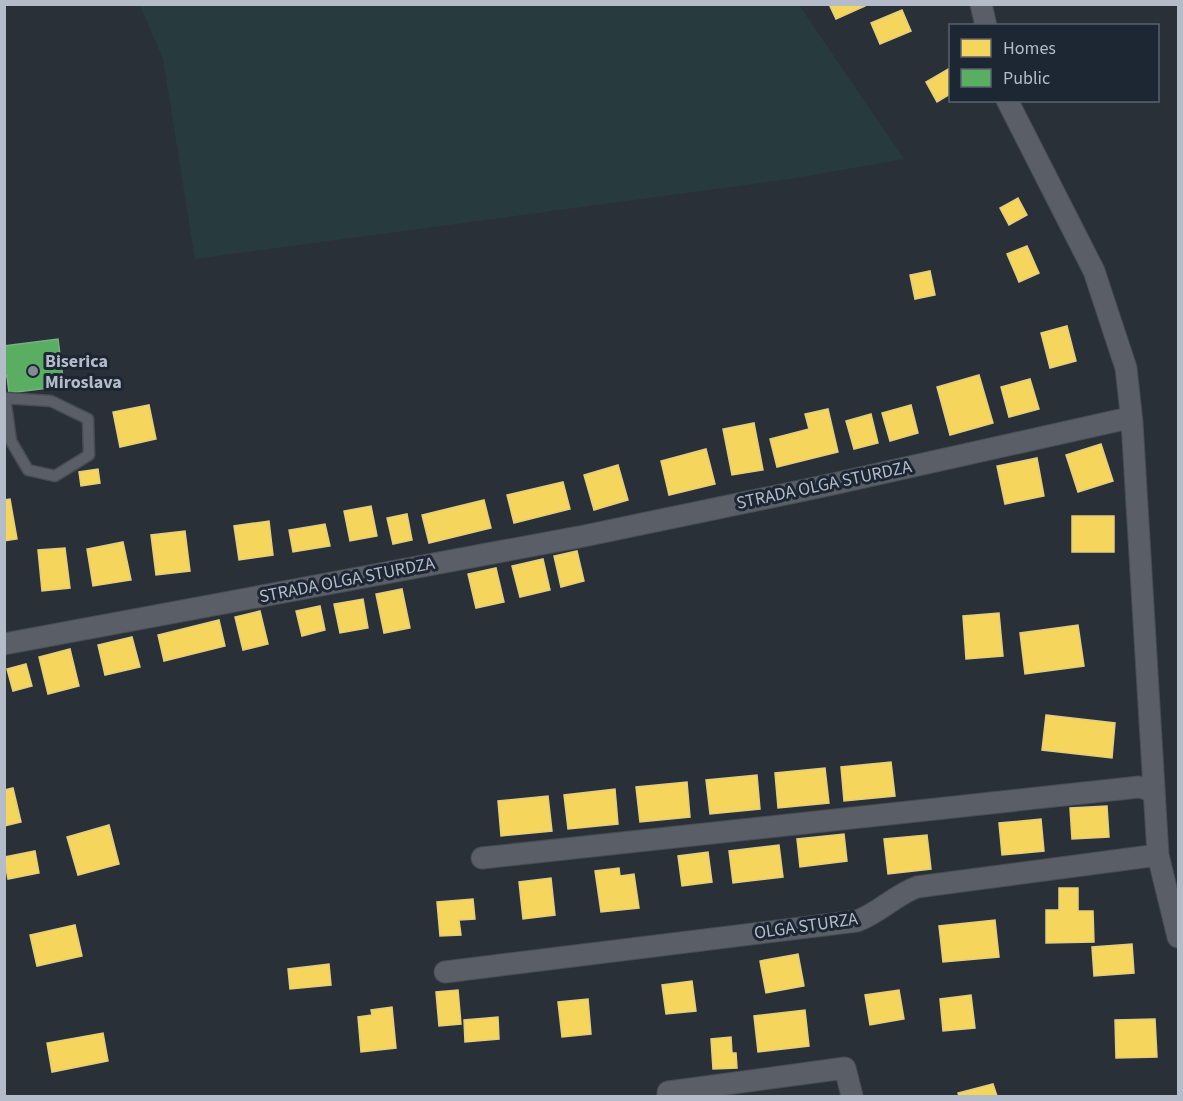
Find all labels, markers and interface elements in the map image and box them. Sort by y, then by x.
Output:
legend [949,24,1159,102]
text: Homes [1003,36,1056,61]
text: Public [1003,66,1050,91]
place label: Biserica Miroslava [45,349,122,395]
marker: Biserica Miroslava [26,364,40,378]
street label: STRADA OLGA STURDZA [734,454,914,516]
street label: STRADA OLGA STURDZA [257,551,437,609]
street label: OLGA STURZA [752,906,860,946]

